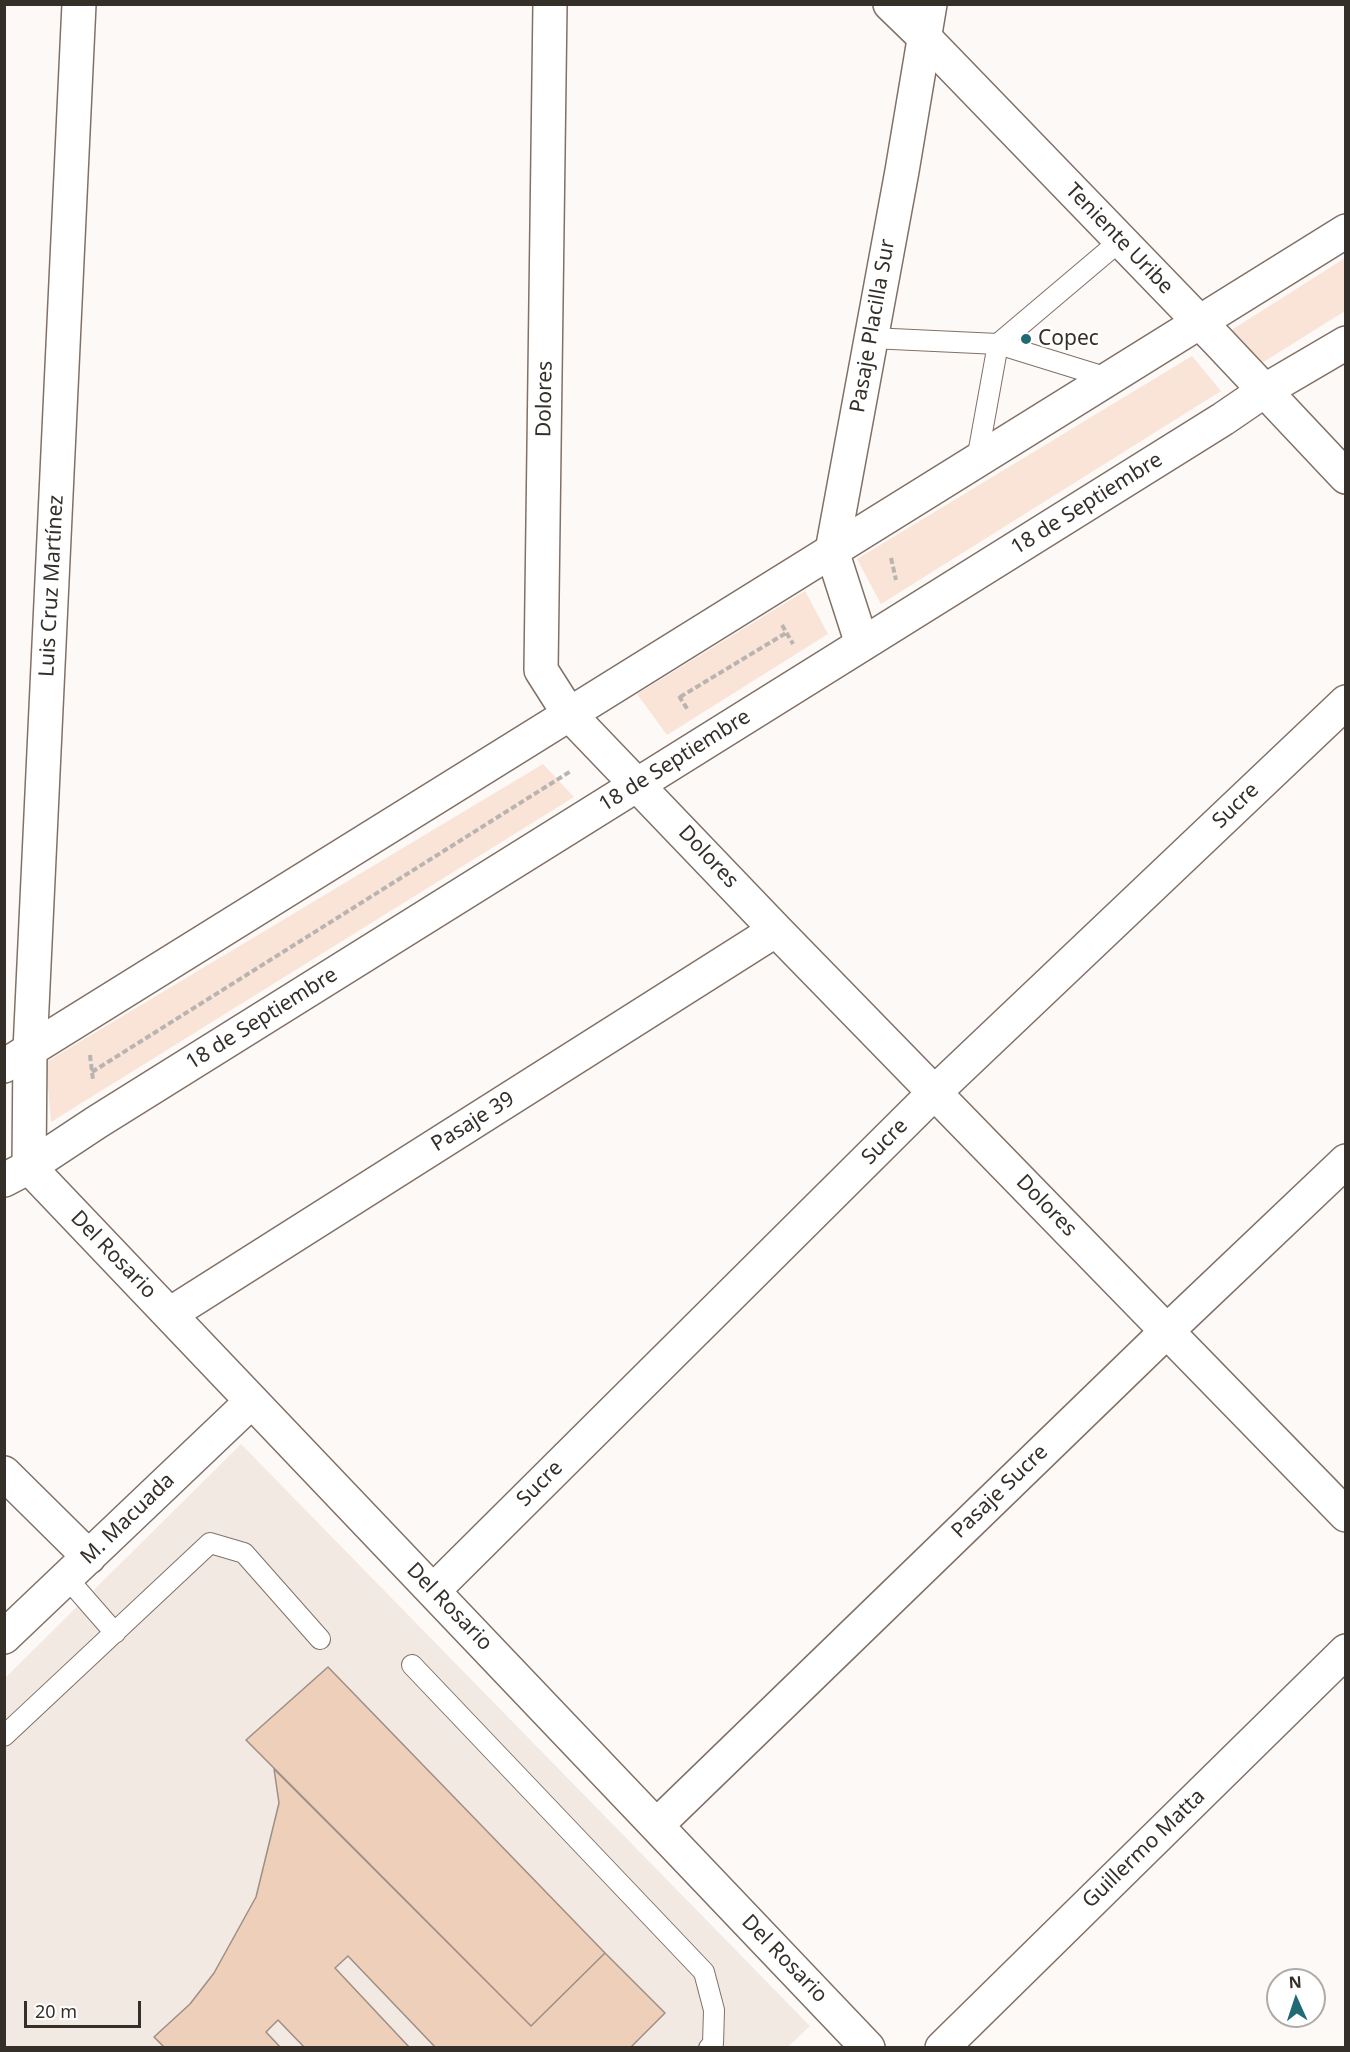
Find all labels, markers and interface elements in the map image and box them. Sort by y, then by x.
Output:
street label: Teniente Uribe [1060,178,1178,300]
street label: Pasaje Placilla Sur [845,237,901,415]
place label: Copec [1038,326,1099,352]
marker: Copec [1019,332,1033,346]
street label: Dolores [532,361,558,437]
street label: 18 de Septiembre [1007,447,1167,561]
street label: Luis Cruz Martínez [35,494,69,678]
street label: 18 de Septiembre [595,704,755,818]
street label: Sucre [1208,778,1264,834]
street label: Dolores [673,821,743,893]
street label: 18 de Septiembre [182,962,342,1076]
street label: Pasaje 39 [427,1087,519,1157]
street label: Sucre [857,1114,913,1170]
street label: Dolores [1010,1170,1082,1242]
street label: Del Rosario [65,1206,161,1304]
street label: Pasaje Sucre [947,1440,1053,1544]
street label: Sucre [512,1456,568,1512]
street label: M. Macuada [76,1468,180,1570]
street label: Del Rosario [401,1558,497,1656]
street label: Guillermo Matta [1077,1784,1211,1914]
street label: Del Rosario [736,1910,832,2008]
north arrow [1266,1968,1326,2028]
text: N [1288,1971,1302,1993]
scale bar [27,1989,144,2027]
text: 20 m [35,1999,77,2023]

